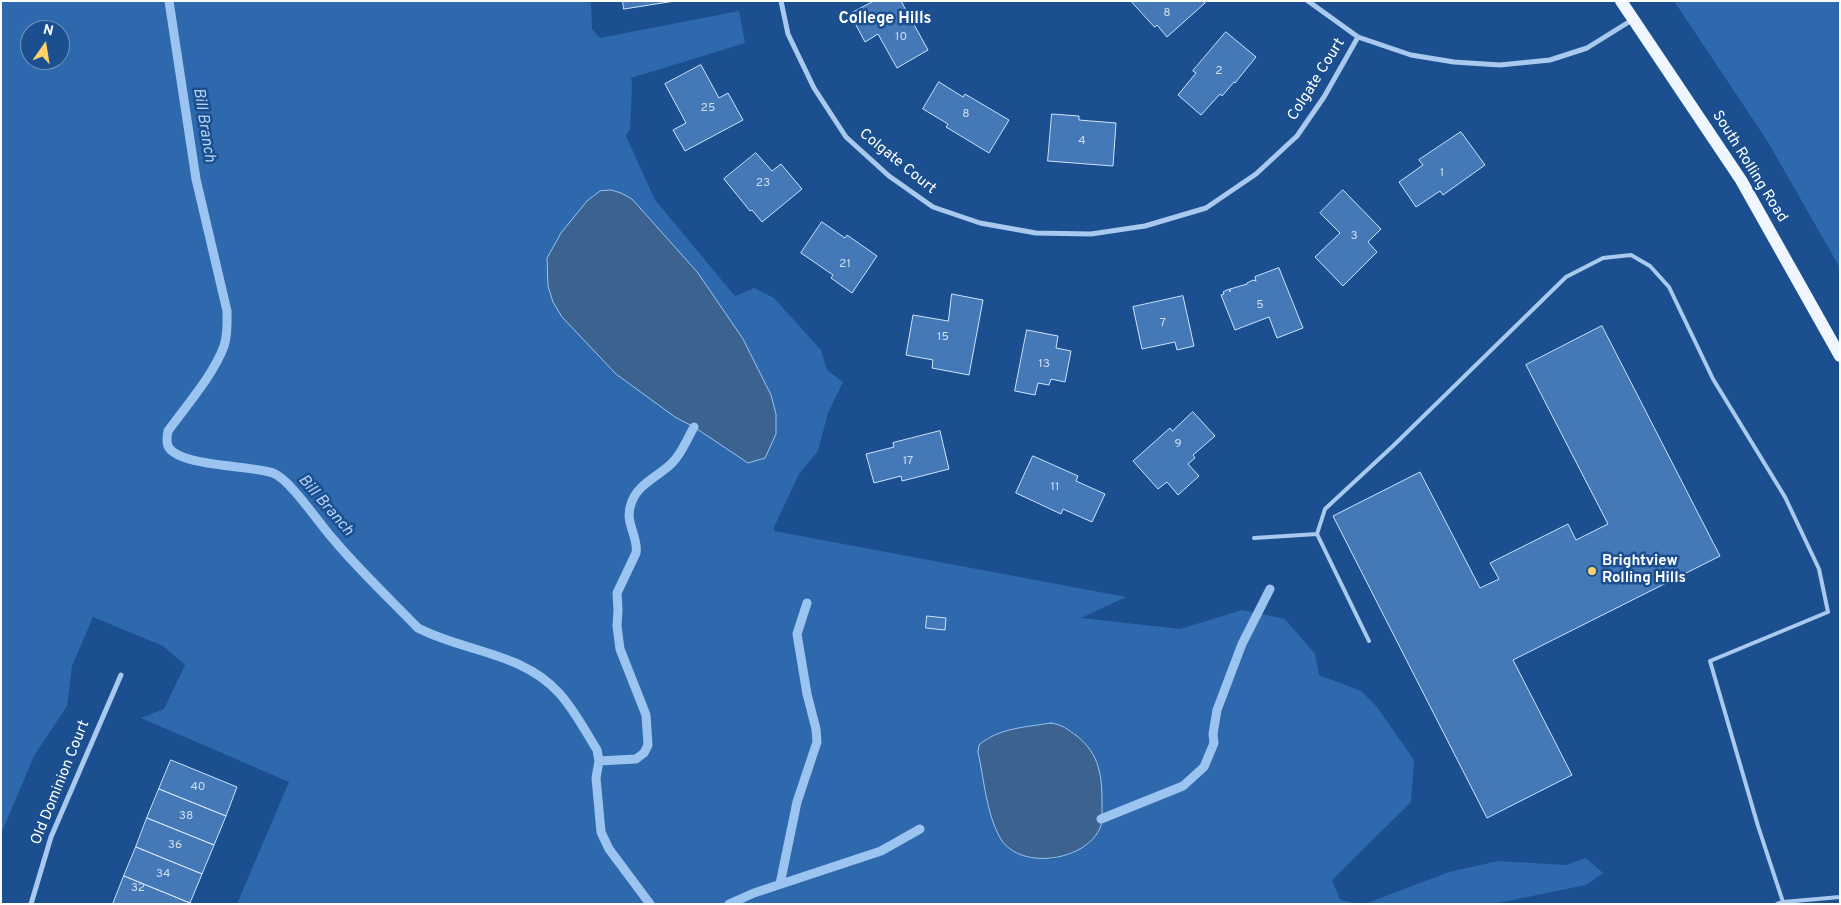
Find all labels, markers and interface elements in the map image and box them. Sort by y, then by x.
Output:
house number: 8 [1163,7,1171,21]
district label: College Hills [839,10,931,30]
north arrow [20,20,70,70]
text: N [41,21,55,40]
house number: 10 [895,31,907,45]
street label: Colgate Court [1285,35,1349,125]
house number: 2 [1215,65,1223,79]
water label: Bill Branch [188,86,218,164]
house number: 25 [701,102,715,116]
house number: 8 [962,108,970,122]
street label: South Rolling Road [1707,108,1791,226]
street label: Colgate Court [855,125,939,199]
house number: 4 [1078,135,1086,149]
house number: 1 [1440,167,1444,181]
house number: 23 [756,177,770,191]
house number: 3 [1350,230,1358,244]
house number: 21 [839,258,851,272]
house number: 5 [1256,299,1264,313]
house number: 7 [1160,317,1166,331]
house number: 15 [937,331,949,345]
house number: 13 [1038,358,1050,372]
house number: 9 [1174,438,1182,452]
house number: 17 [903,455,913,469]
water label: Bill Branch [293,471,357,541]
house number: 11 [1051,481,1059,495]
place label: Brightview Rolling Hills [1602,553,1686,588]
marker: Brightview Rolling Hills [1586,565,1598,577]
street label: Old Dominion Court [28,718,94,848]
house number: 40 [190,781,206,795]
house number: 38 [179,810,193,824]
house number: 36 [168,839,182,853]
house number: 34 [156,868,170,882]
house number: 32 [131,882,145,896]

